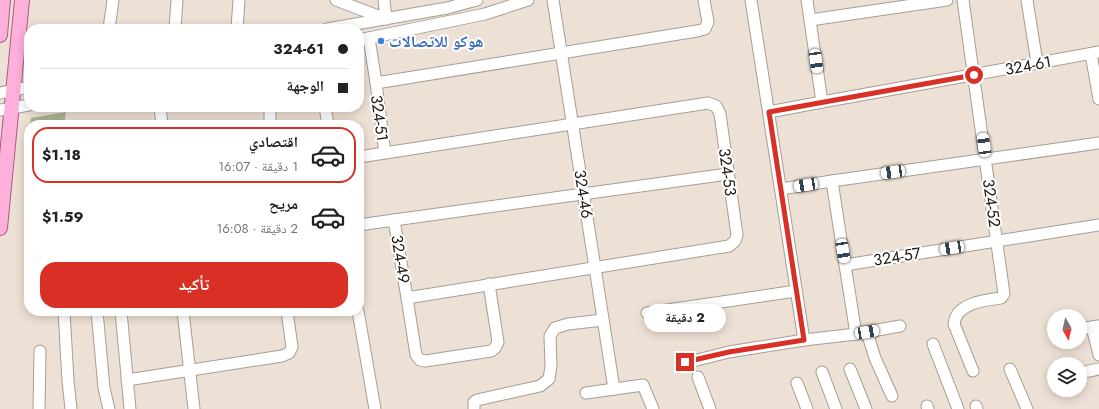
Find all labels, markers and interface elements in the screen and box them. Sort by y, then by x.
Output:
place label: هوكو للاتصالات [389,30,484,53]
marker: هوكو للاتصالات [376,36,386,46]
text: 324-61 [273,38,324,60]
car [808,48,824,74]
street label: 324-61 [1003,50,1053,81]
route start [965,66,983,84]
text: الوجهة [286,75,324,97]
street label: 324-51 [365,93,394,143]
text: اقتصادي [249,131,298,153]
car [976,132,992,158]
icon: car [310,137,346,173]
text: $1.18 [42,144,81,166]
street label: 324-53 [713,147,742,198]
text: 1 دقيقة · 16:07 [218,157,298,176]
car [880,164,906,180]
street label: 324-46 [568,168,599,220]
car [793,177,819,193]
street label: 324-52 [977,177,1006,229]
text: مريح [269,193,298,215]
icon: car [310,199,346,235]
text: $1.59 [42,206,84,228]
text: 2 دقيقة · 16:08 [216,219,298,238]
street label: 324-49 [385,233,416,285]
car [835,238,851,264]
car [939,240,965,256]
street label: 324-57 [872,241,923,272]
button: تأكيد [40,262,348,308]
callout: 2 دقيقة [644,304,726,332]
text: 2 دقيقة [665,308,705,327]
north arrow [1047,309,1087,349]
map controls [1047,309,1087,397]
car [854,324,880,340]
route end [676,353,694,371]
button: layers [1047,357,1087,397]

